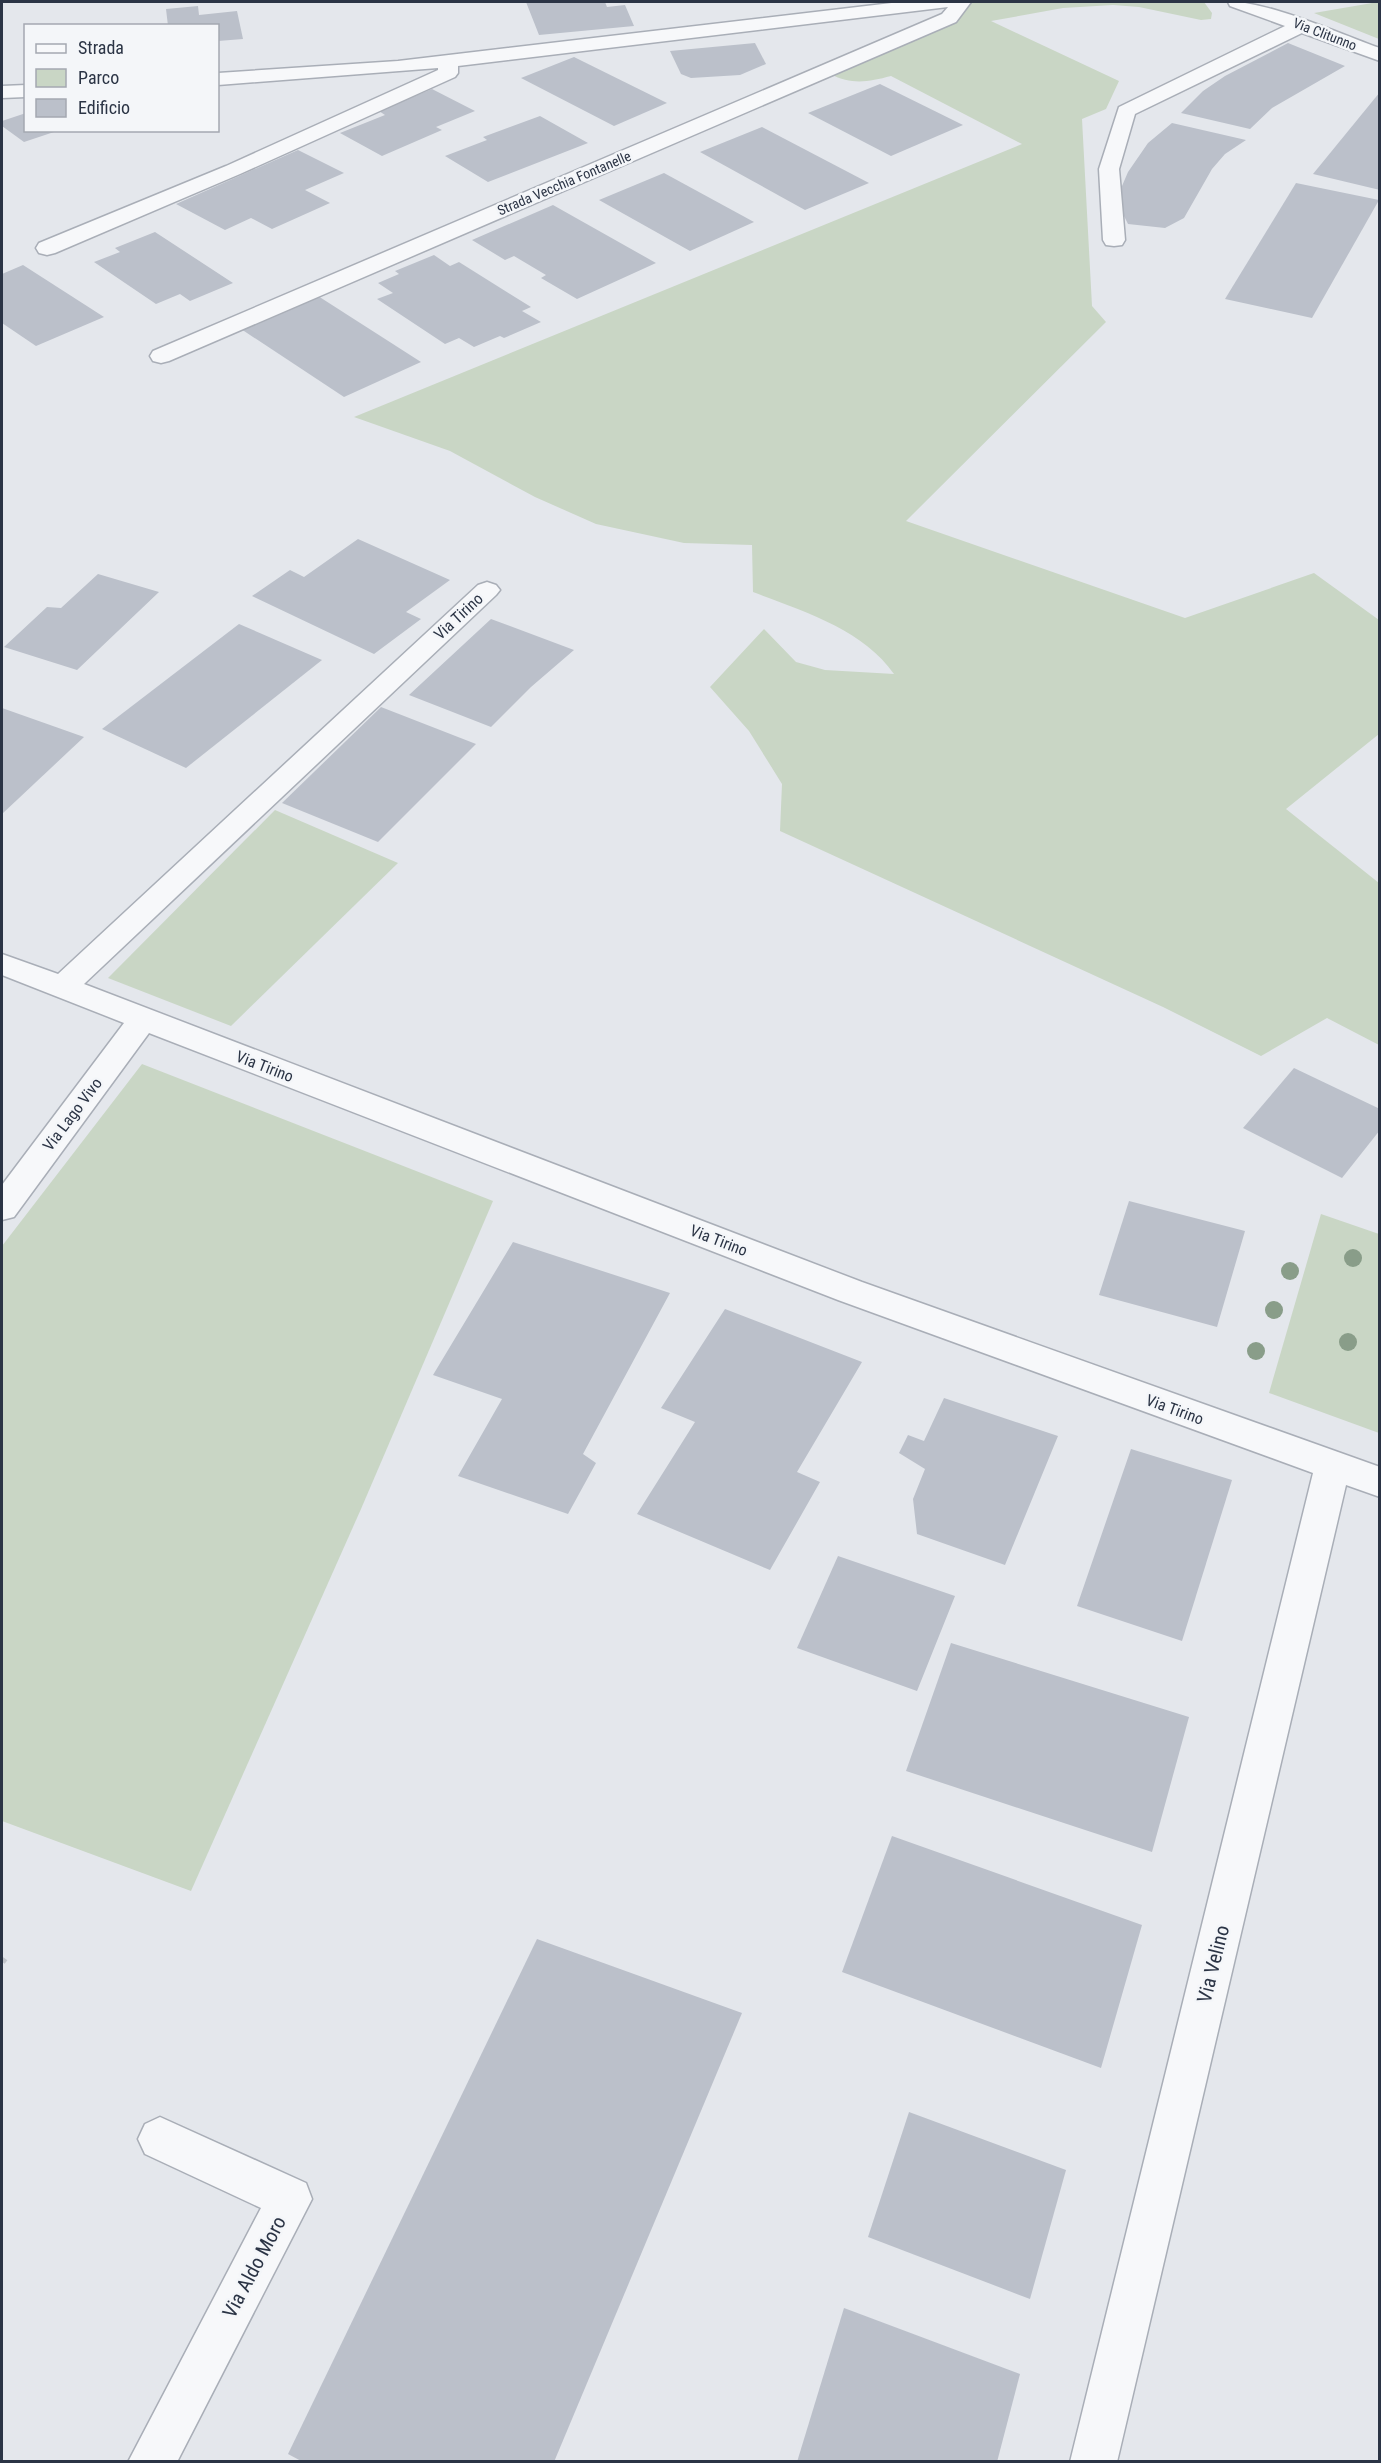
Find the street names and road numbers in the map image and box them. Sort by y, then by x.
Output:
street label: Via Clitunno [1291,15,1359,53]
street label: Strada Vecchia Fontanelle [495,147,634,218]
street label: Via Tirino [430,589,487,644]
street label: Via Tirino [233,1047,296,1086]
street label: Via Lago Vivo [39,1074,106,1154]
street label: Via Tirino [687,1221,750,1260]
street label: Via Tirino [1143,1390,1206,1429]
street label: Via Velino [1192,1923,1234,2005]
street label: Via Aldo Moro [217,2212,291,2322]

